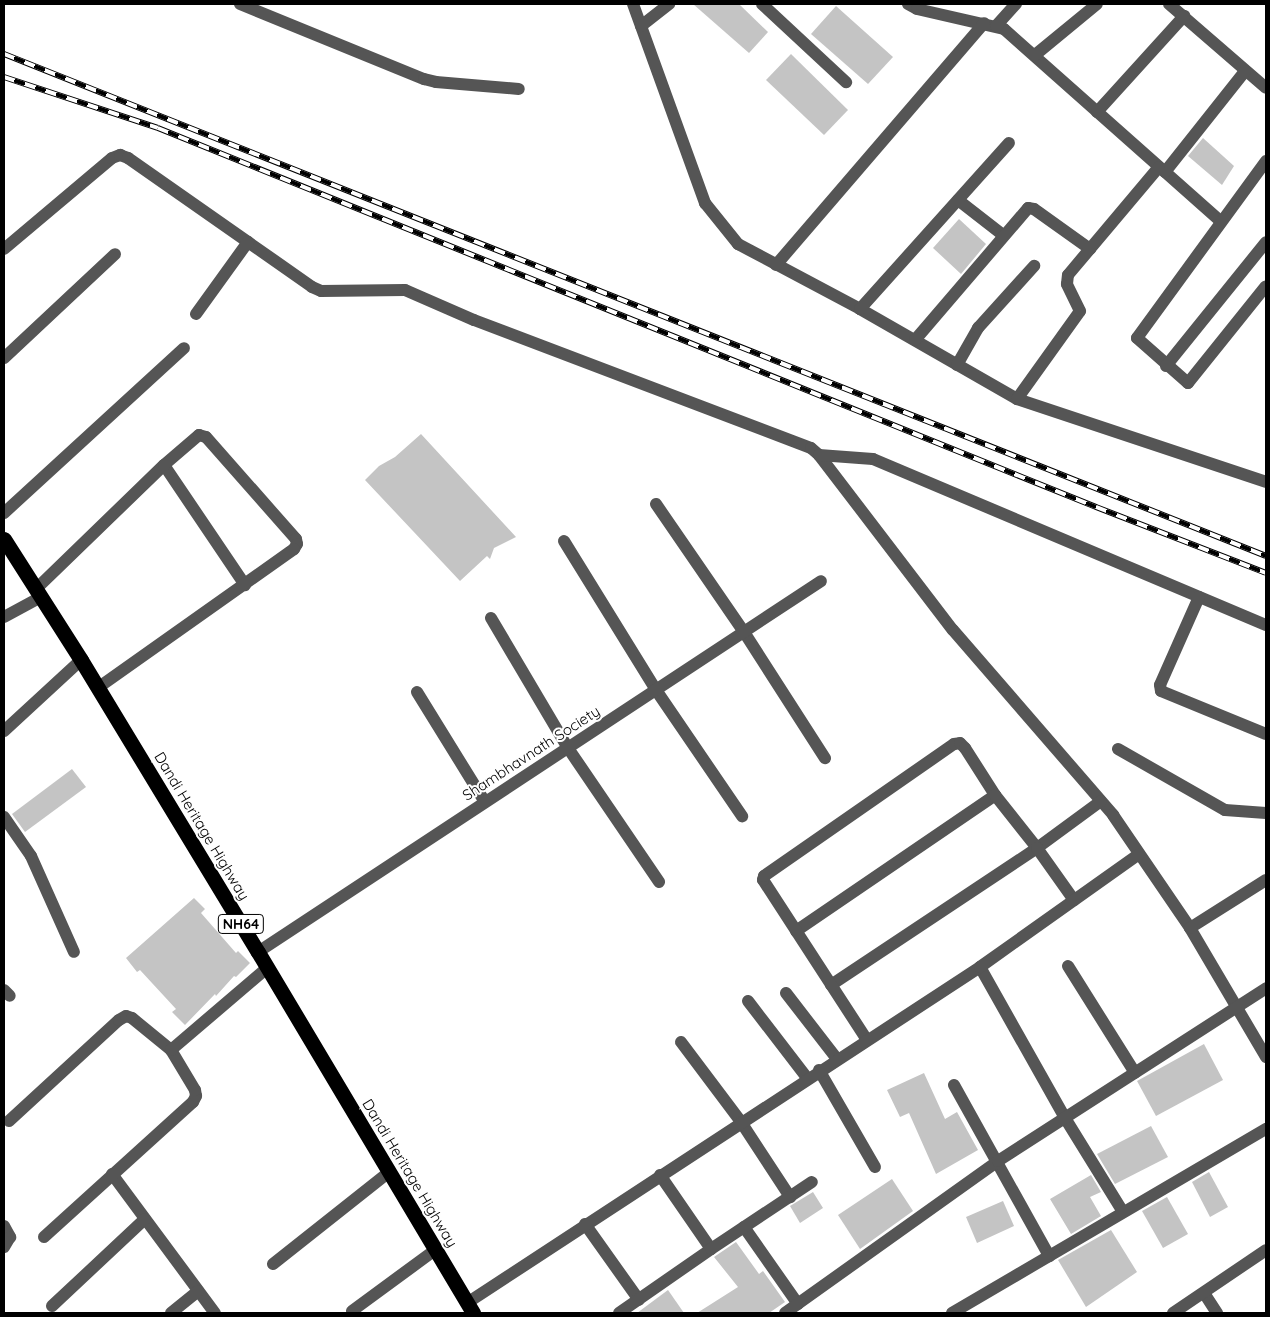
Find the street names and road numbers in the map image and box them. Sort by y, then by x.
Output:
street label: Shambhavnath Society [459,702,603,804]
street label: Dandi Heritage Highway [151,749,253,903]
road number: NH64 [217,912,265,936]
street label: Dandi Heritage Highway [359,1096,461,1250]

